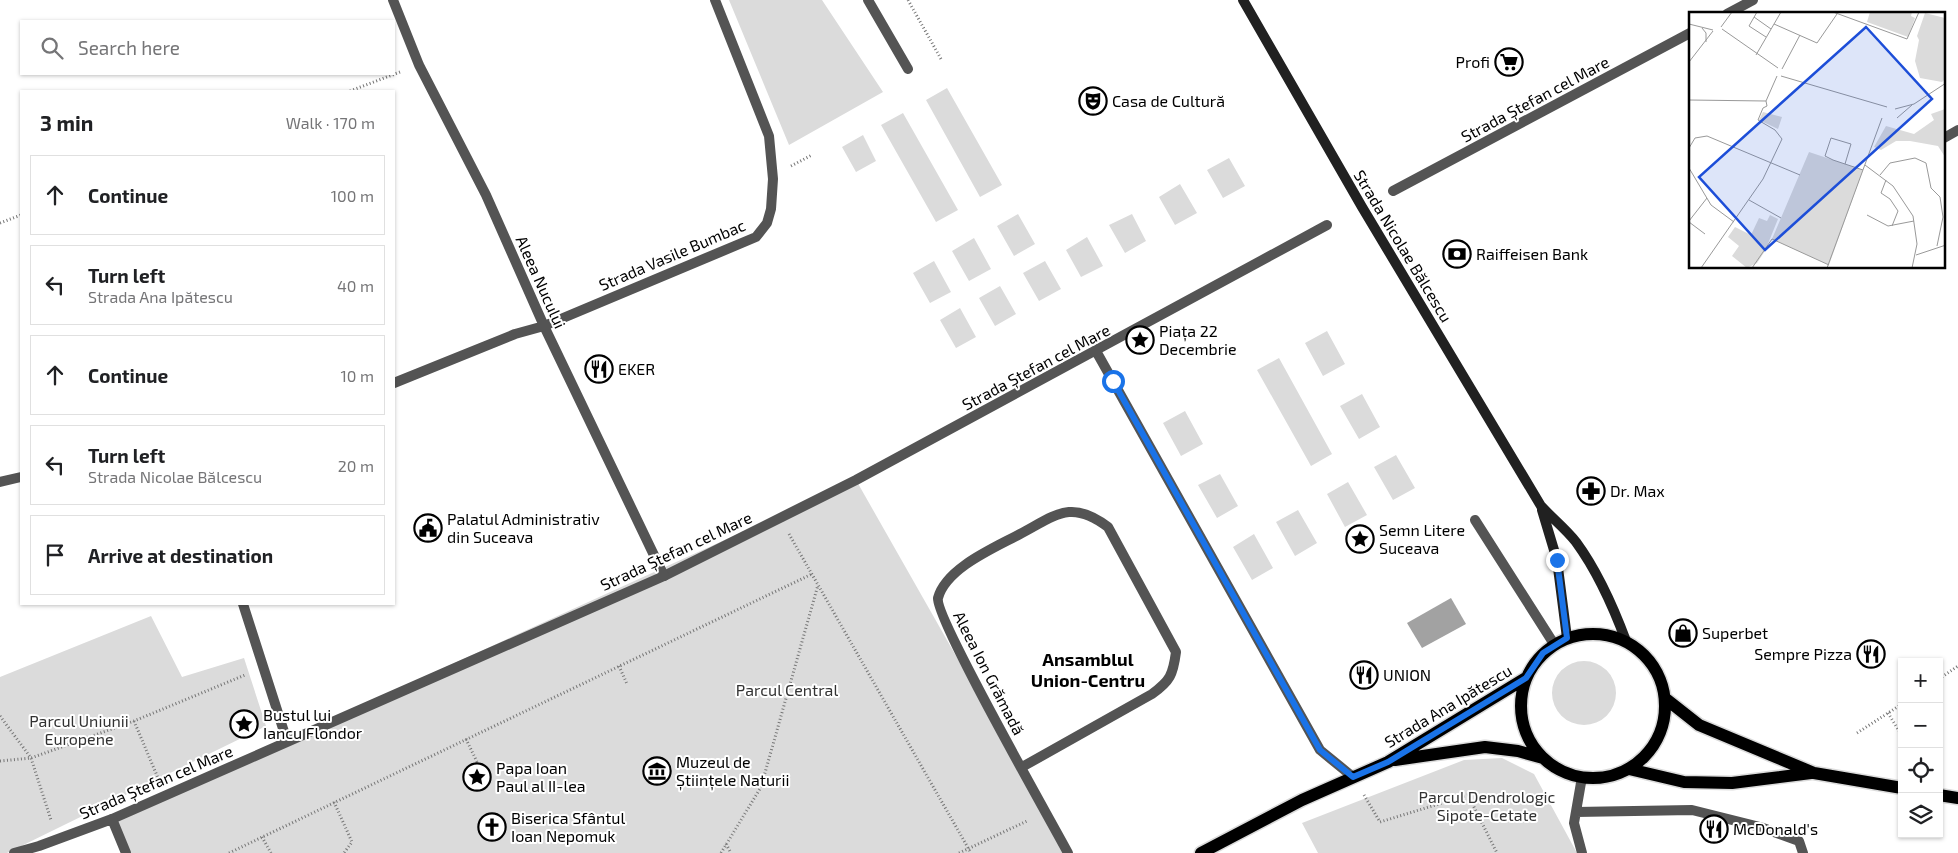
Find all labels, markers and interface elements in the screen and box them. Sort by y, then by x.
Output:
inset map [1689,12,1946,269]
search box [20,20,395,75]
icon: search [38,34,66,62]
text: Search here [78,36,180,59]
supermarket icon: Profi [1494,47,1524,77]
street label: Strada Ștefan cel Mare [1458,51,1613,147]
place label: Profi [1456,52,1490,71]
theatre icon: Casa de Cultură [1078,86,1108,116]
place label: Casa de Cultură [1112,91,1225,110]
text: 3 min [40,110,93,135]
text: Walk · 170 m [286,113,375,132]
street label: Strada Nicolae Bălcescu [1350,166,1456,325]
icon: ahead [41,181,69,209]
text: Continue [88,184,168,207]
text: 100 m [331,186,374,205]
street label: Strada Vasile Bumbac [596,215,748,294]
street label: Aleea Nucului [513,233,570,331]
bank icon: Raiffeisen Bank [1442,239,1472,269]
place label: Raiffeisen Bank [1476,244,1588,263]
text: Turn left [88,264,165,287]
icon: left [41,271,69,299]
text: 40 m [337,276,374,295]
text: Strada Ana Ipătescu [88,287,233,306]
street label: Strada Ștefan cel Mare [959,319,1114,415]
place label: Piața 22 Decembrie [1159,321,1237,358]
place icon: Piața 22 Decembrie [1125,325,1155,355]
restaurant icon: EKER [584,354,614,384]
place label: EKER [618,359,655,378]
icon: ahead [41,361,69,389]
text: Continue [88,364,168,387]
text: 10 m [340,366,374,385]
route start [1102,370,1125,393]
text: Turn left [88,444,165,467]
icon: left [41,451,69,479]
text: 20 m [338,456,374,475]
text: Strada Nicolae Bălcescu [88,467,262,486]
pharmacy icon: Dr. Max [1576,476,1606,506]
place label: Dr. Max [1610,481,1665,500]
street label: Strada Ștefan cel Mare [597,507,755,596]
place label: Palatul Administrativ din Suceava [447,509,600,546]
public building icon: Palatul Administrativ din Suceava [413,513,443,543]
place label: Semn Litere Suceava [1379,520,1465,557]
place icon: Semn Litere Suceava [1345,524,1375,554]
icon: arrive [41,541,69,569]
text: Arrive at destination [88,544,273,567]
route end [1546,549,1569,572]
street label: Aleea Ion Grămadă [950,608,1029,738]
shop icon: Superbet [1668,618,1698,648]
place label: Superbet [1702,623,1768,642]
restaurant icon: Sempre Pizza [1856,639,1886,669]
place label: Sempre Pizza [1754,644,1852,663]
district label: Ansamblul Union-Centru [1031,648,1145,691]
map controls [1898,658,1943,838]
button: + [1898,658,1943,703]
restaurant icon: UNION [1349,660,1379,690]
street label: Strada Ana Ipătescu [1381,660,1515,751]
place label: UNION [1383,665,1431,684]
park label: Parcul Central [736,680,838,699]
button: − [1898,703,1943,748]
place label: Bustul lui Iancu Flondor [263,705,363,742]
place icon: Bustul lui Iancu Flondor [229,709,259,739]
park label: Parcul Uniunii Europene [29,711,129,748]
street label: Strada Ștefan cel Mare [76,741,236,824]
button: locate [1898,748,1943,793]
place label: Muzeul de Științele Naturii [676,752,789,791]
museum icon: Muzeul de Științele Naturii [642,756,672,786]
place label: Papa Ioan Paul al II-lea [496,758,586,795]
place icon: Papa Ioan Paul al II-lea [462,762,492,792]
park label: Parcul Dendrologic Sipote-Cetate [1419,787,1556,824]
button: layers [1898,793,1943,838]
place label: Biserica Sfântul Ioan Nepomuk [511,808,625,845]
church icon: Biserica Sfântul Ioan Nepomuk [477,812,507,842]
restaurant icon: McDonald's [1699,814,1729,844]
place label: McDonald's [1733,819,1818,838]

